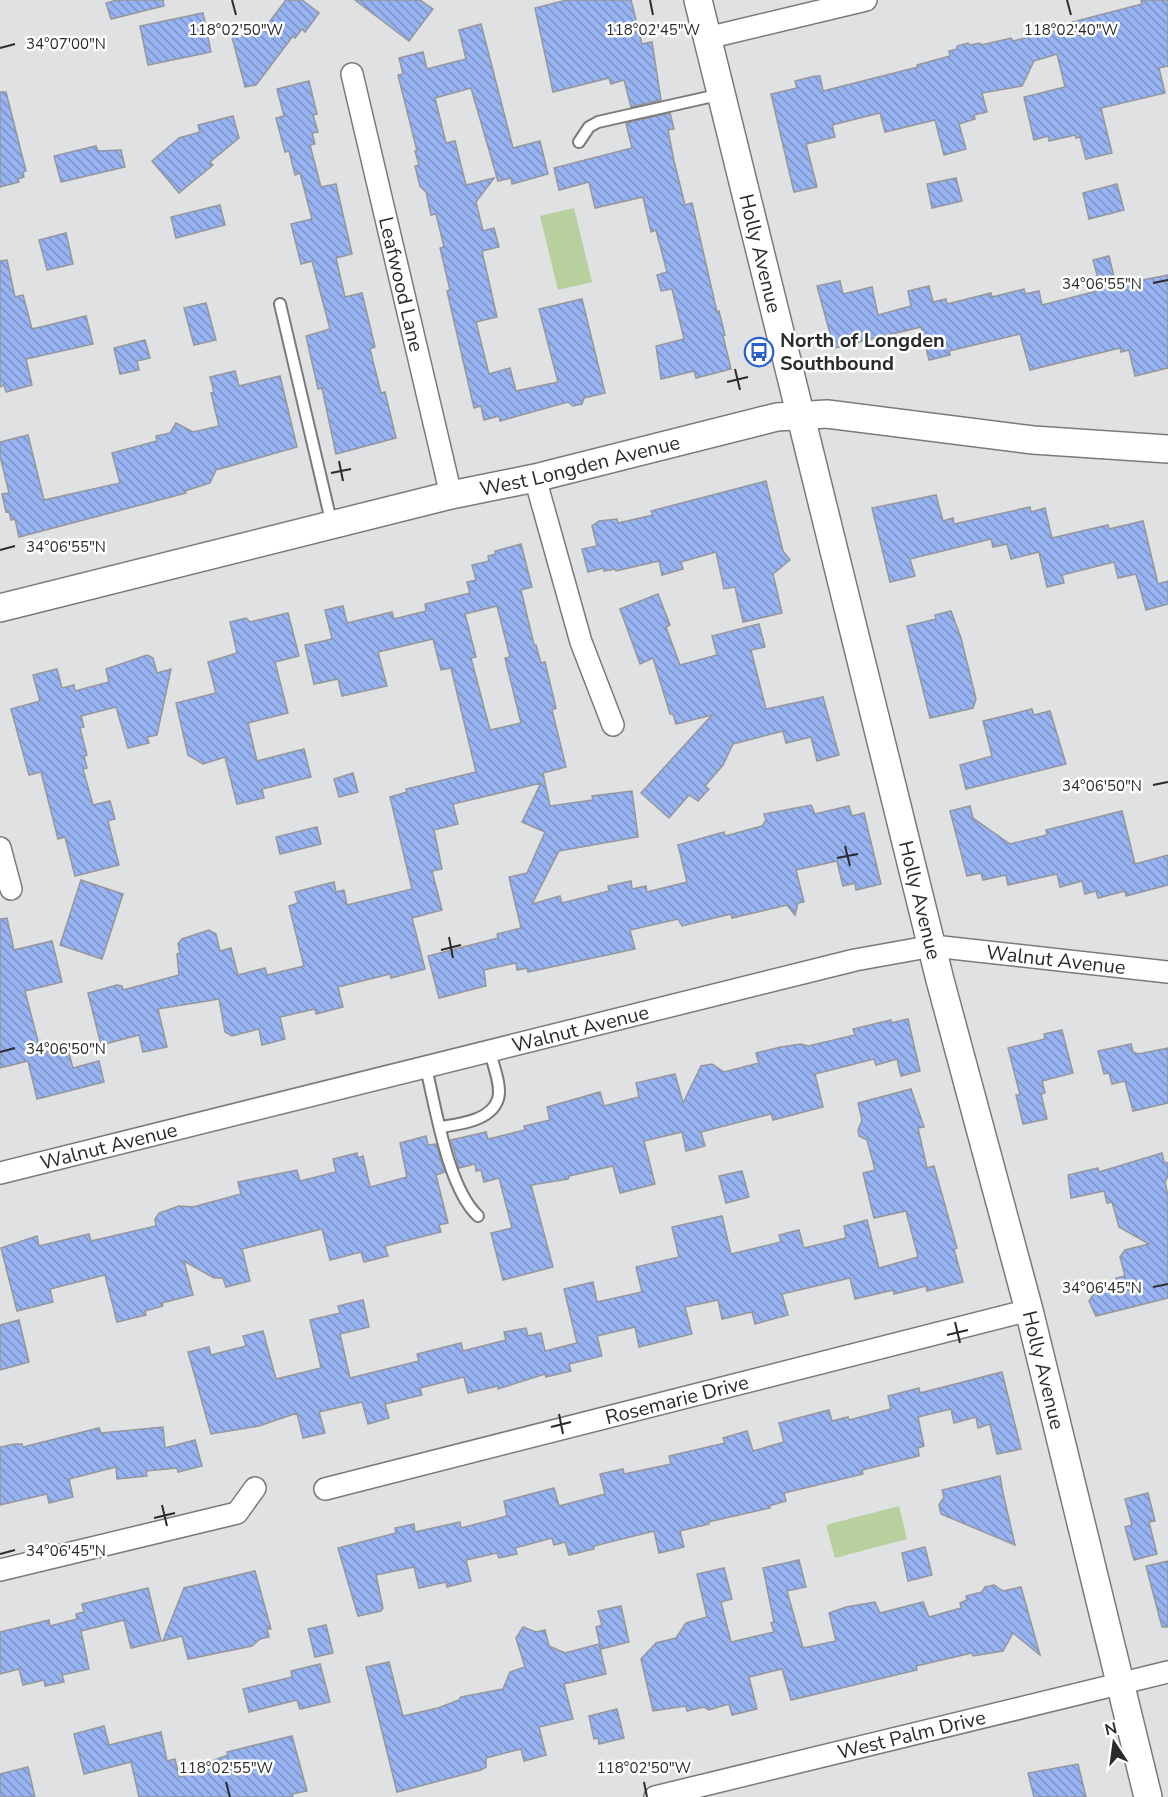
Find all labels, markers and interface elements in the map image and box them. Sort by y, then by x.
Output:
text: 118°02'50"W [189,20,284,40]
text: 118°02'45"W [606,20,701,40]
text: 118°02'40"W [1024,20,1119,40]
text: 34°07'00"N [26,34,106,54]
street label: Holly Avenue [733,191,788,316]
street label: Leafwood Lane [373,214,430,354]
text: 34°06'55"N [1062,274,1142,294]
place label: North of Longden Southbound [780,327,945,377]
bus stop icon: North of Longden Southbound [743,336,775,368]
street label: West Longden Avenue [477,429,683,502]
text: 34°06'55"N [26,537,106,557]
text: 34°06'50"N [1062,776,1142,796]
street label: Holly Avenue [893,838,948,962]
street label: Walnut Avenue [985,938,1127,981]
street label: Walnut Avenue [509,998,652,1058]
text: 34°06'50"N [26,1039,106,1059]
street label: Walnut Avenue [37,1116,180,1176]
text: 34°06'45"N [1062,1278,1142,1298]
street label: Holly Avenue [1016,1308,1071,1432]
street label: Rosemarie Drive [602,1368,752,1431]
text: 34°06'45"N [26,1541,106,1561]
street label: West Palm Drive [835,1703,988,1766]
north arrow [1084,1713,1144,1773]
text: N [1103,1717,1119,1741]
text: 118°02'55"W [179,1758,274,1778]
text: 118°02'50"W [597,1758,692,1778]

